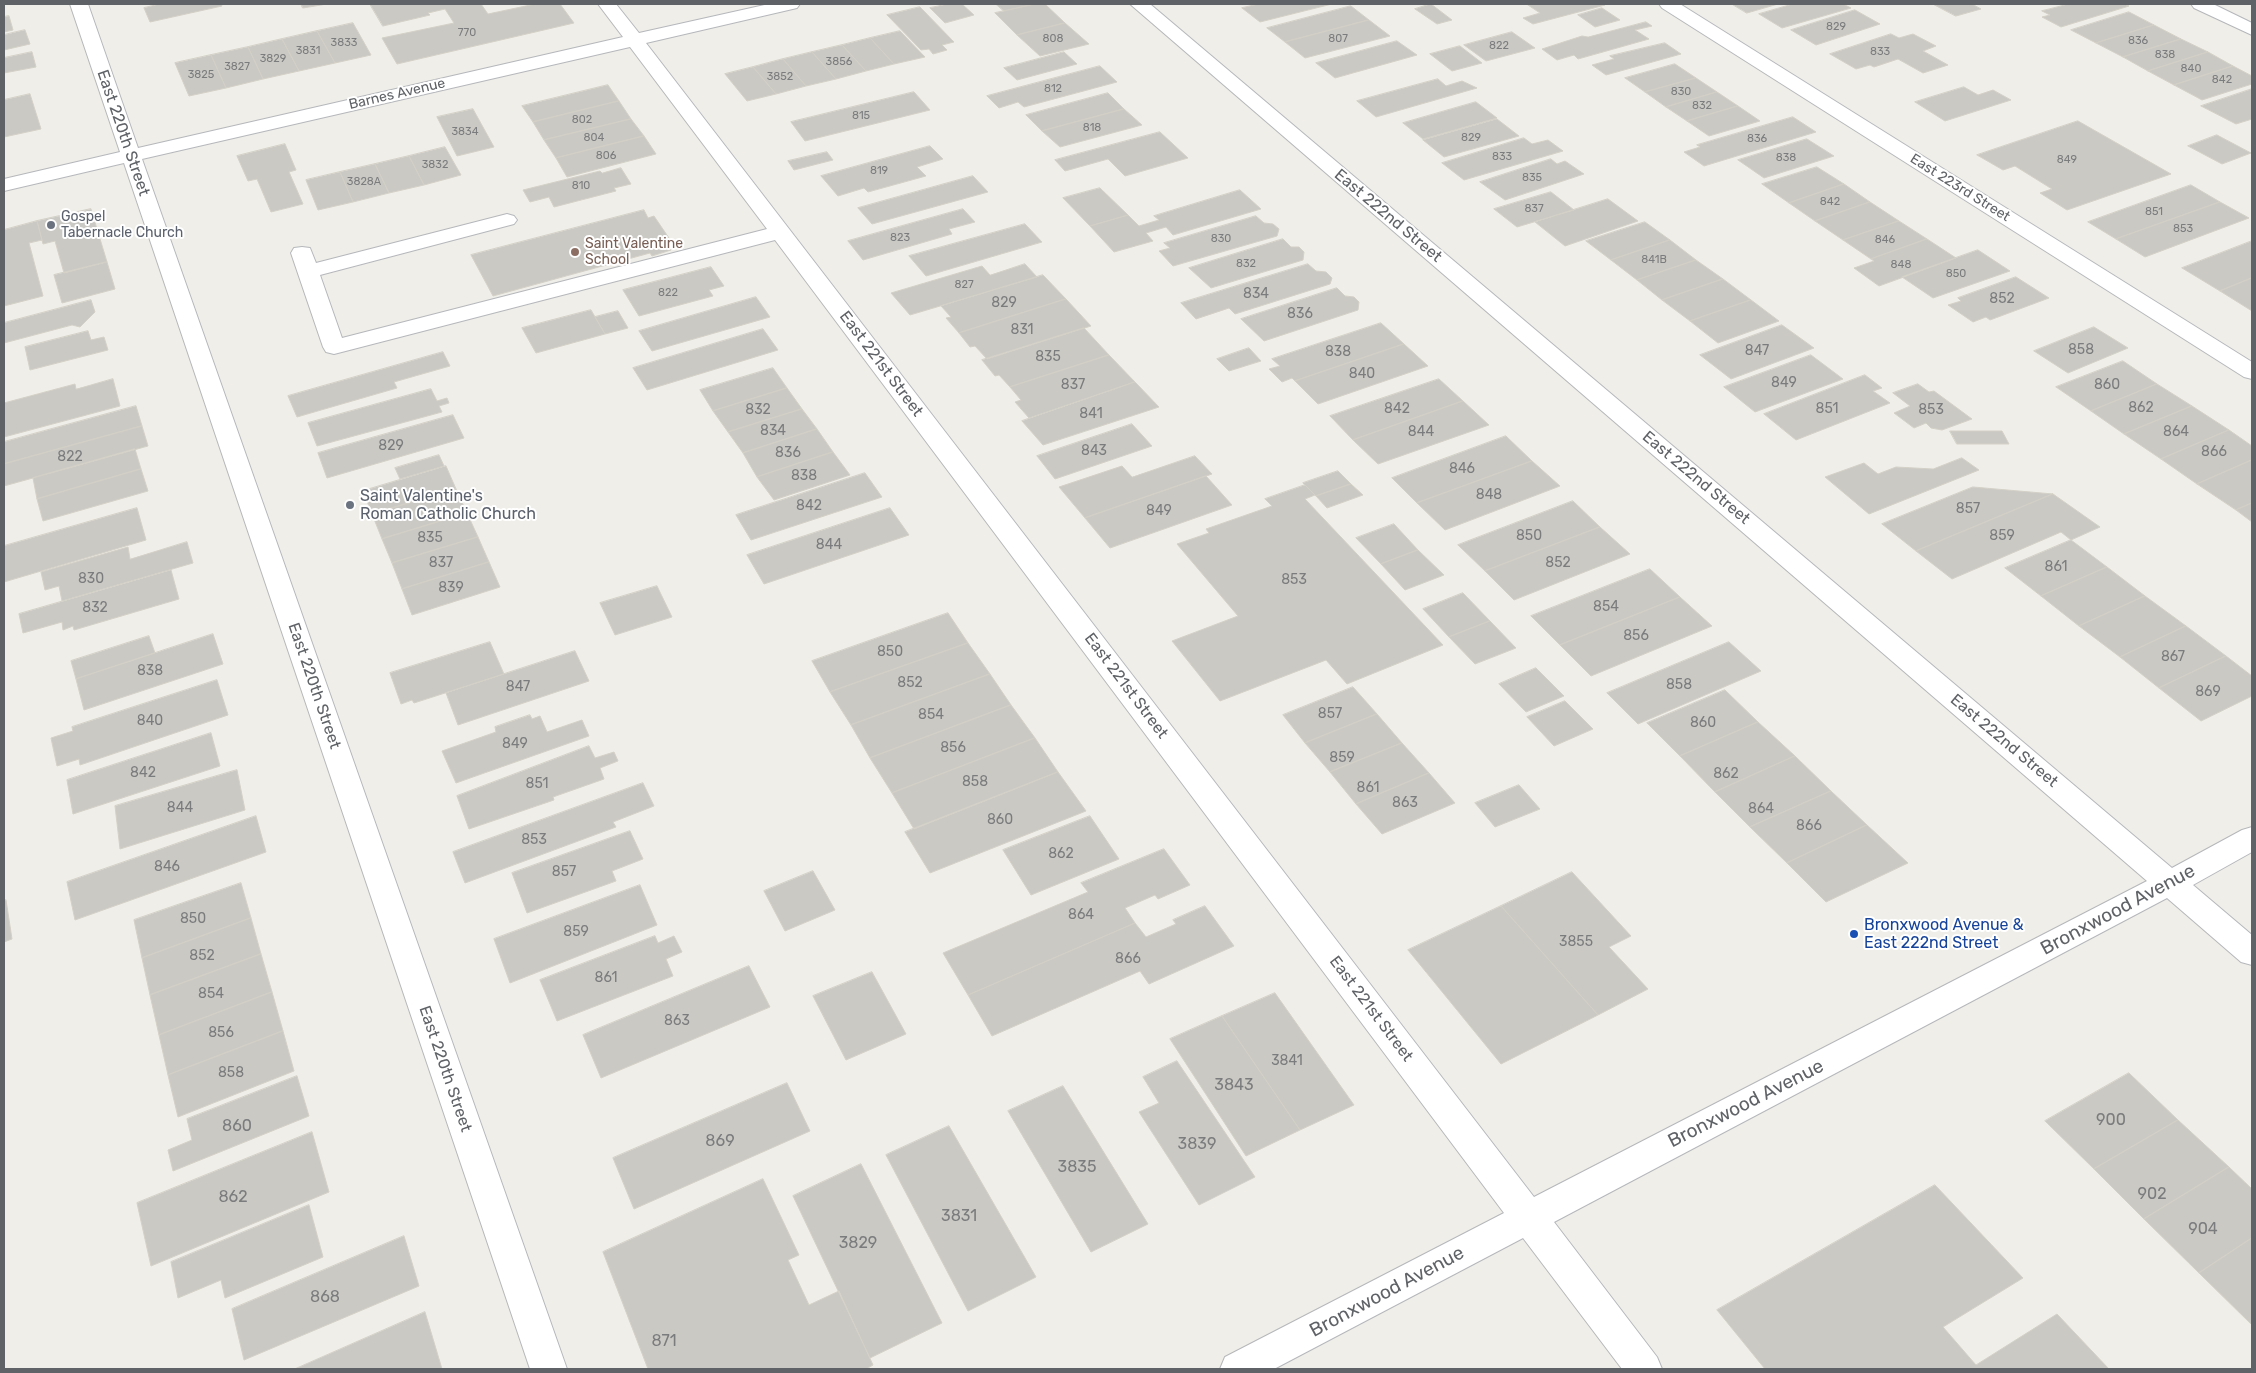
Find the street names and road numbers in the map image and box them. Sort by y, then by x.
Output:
street label: East 220th Street [92,67,154,199]
street label: Barnes Avenue [347,75,447,113]
street label: East 223rd Street [1907,151,2013,225]
street label: East 222nd Street [1330,165,1446,267]
street label: East 221st Street [835,307,927,421]
street label: East 222nd Street [1638,427,1754,529]
street label: East 220th Street [283,620,345,752]
street label: East 221st Street [1080,629,1172,743]
street label: East 222nd Street [1946,690,2062,792]
street label: Bronxwood Avenue [2037,860,2199,960]
street label: East 221st Street [1325,952,1417,1066]
street label: East 220th Street [414,1003,476,1135]
street label: Bronxwood Avenue [1664,1055,1828,1153]
street label: Bronxwood Avenue [1306,1242,1468,1342]

